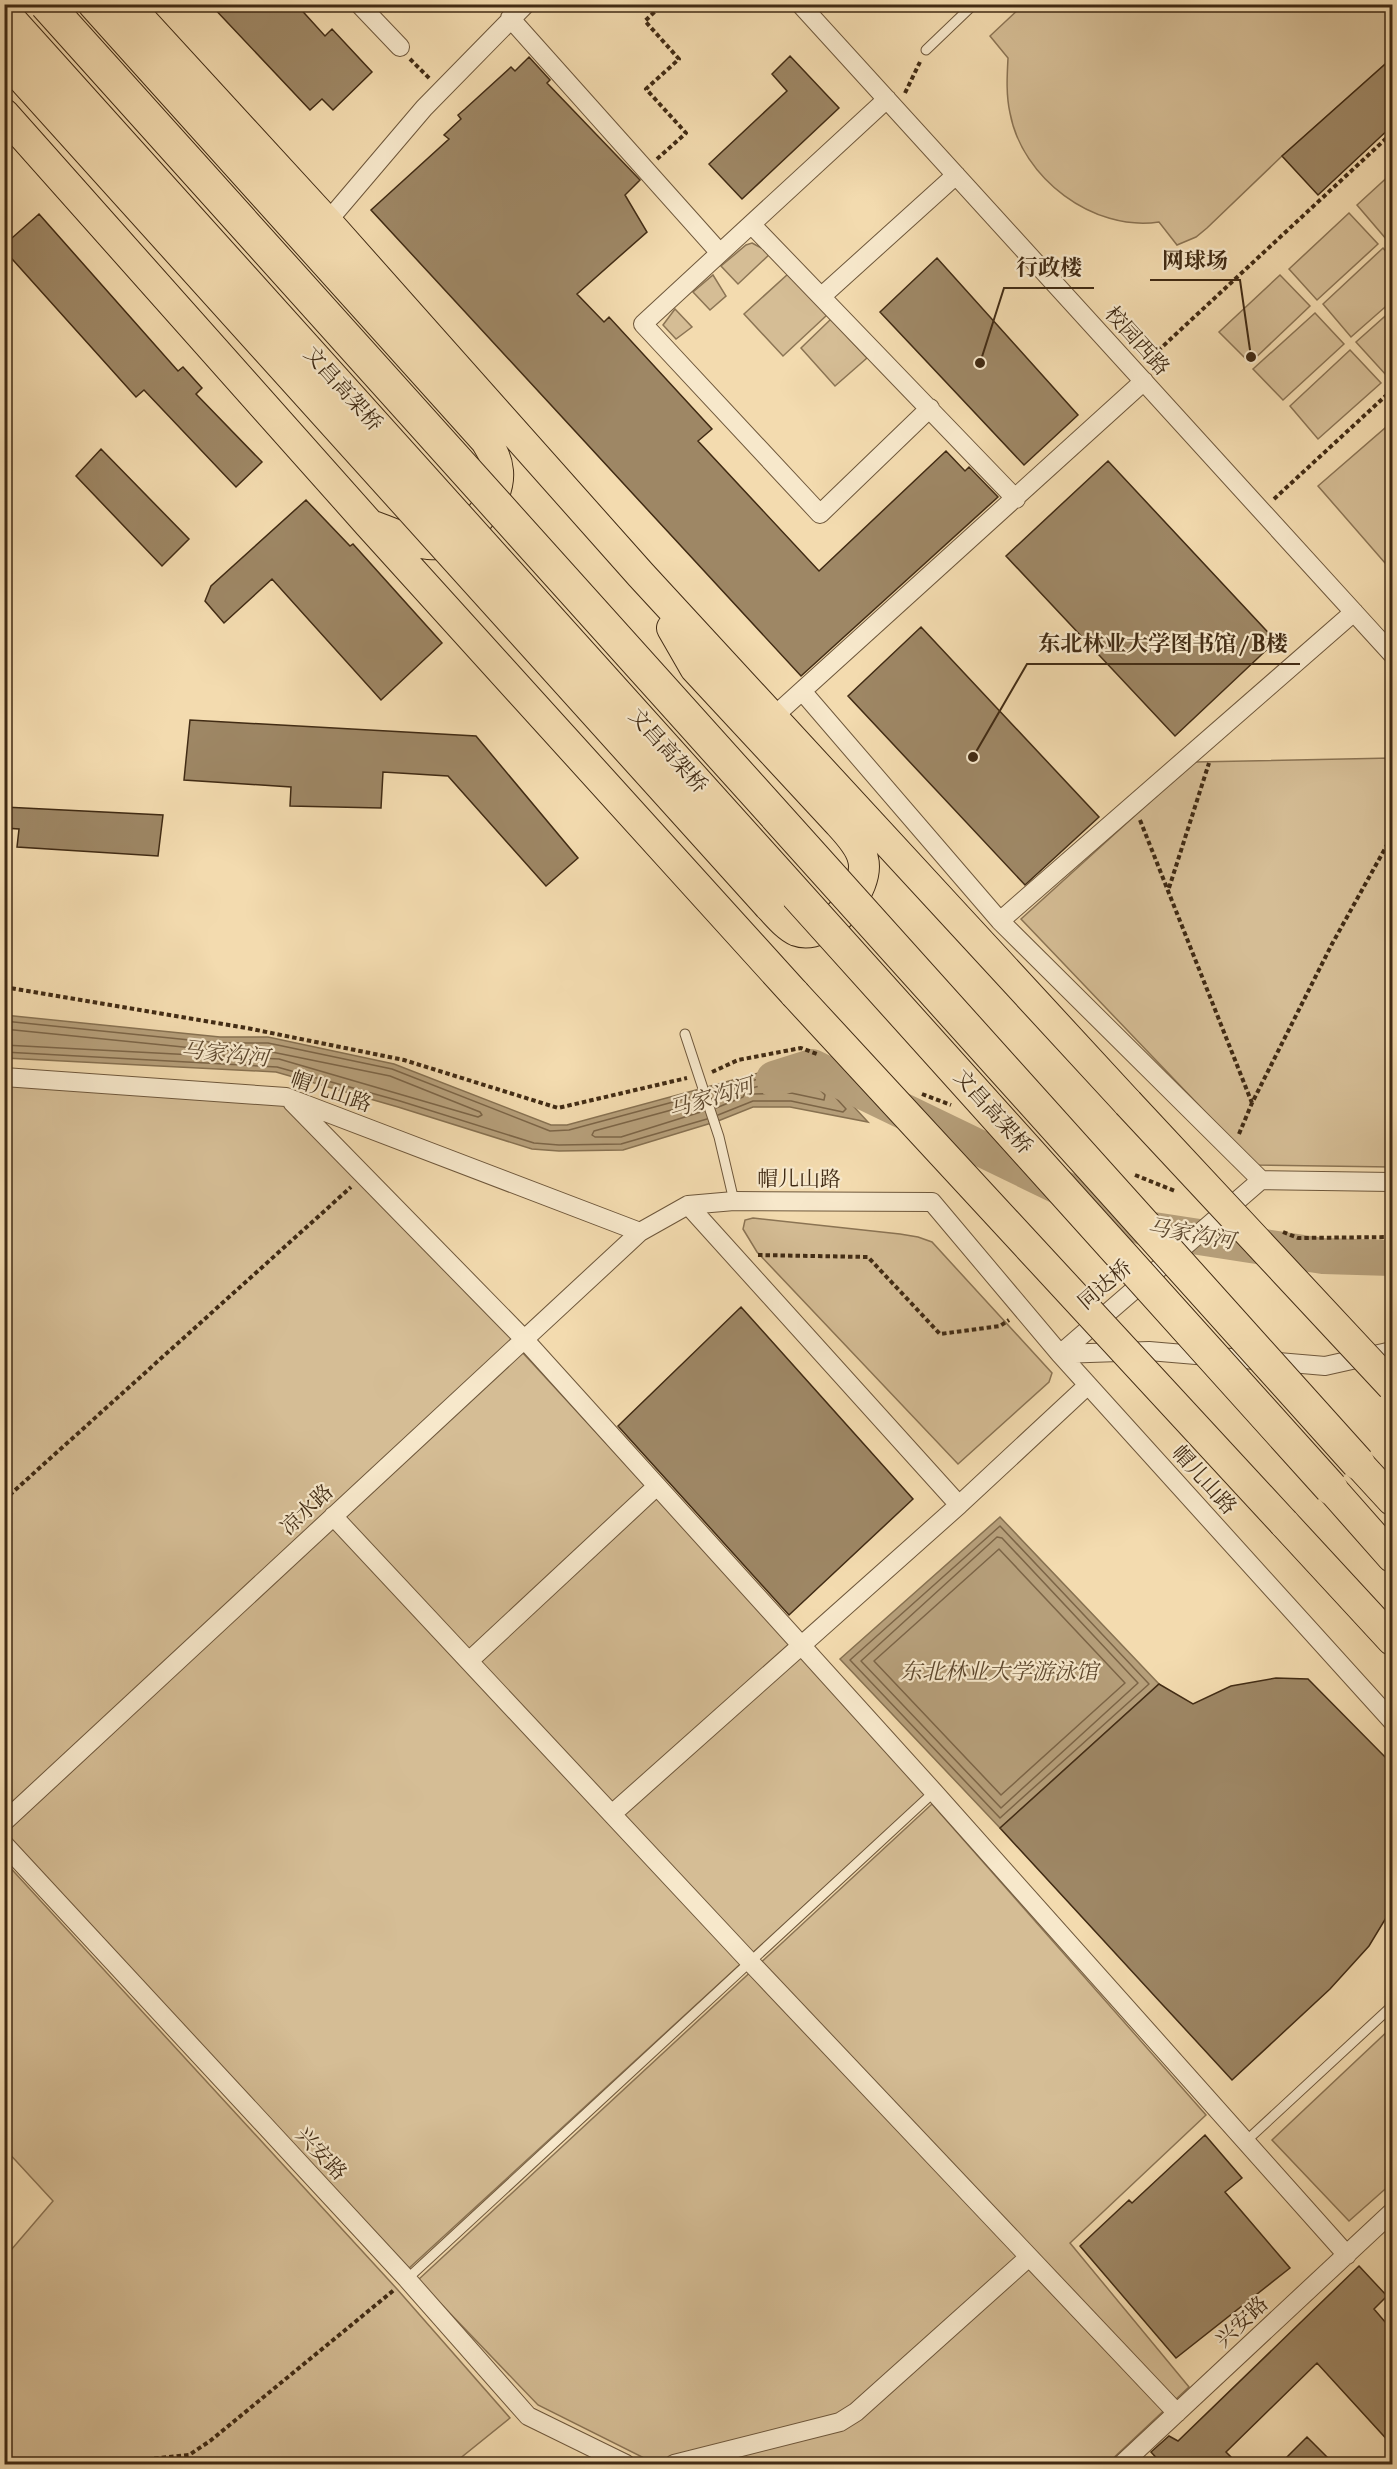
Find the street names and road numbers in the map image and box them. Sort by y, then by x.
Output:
street label: 校园西路 [1099,301,1175,381]
street label: 文昌高架桥 [298,341,388,437]
street label: 文昌高架桥 [623,703,713,799]
street label: 文昌高架桥 [948,1064,1038,1160]
street label: 帽儿山路 [287,1066,375,1118]
street label: 帽儿山路 [757,1166,841,1193]
street label: 同达桥 [1072,1254,1138,1316]
street label: 帽儿山路 [1166,1440,1242,1520]
street label: 凉水路 [275,1479,339,1541]
street label: 兴安路 [290,2122,352,2186]
street label: 兴安路 [1210,2291,1274,2353]

